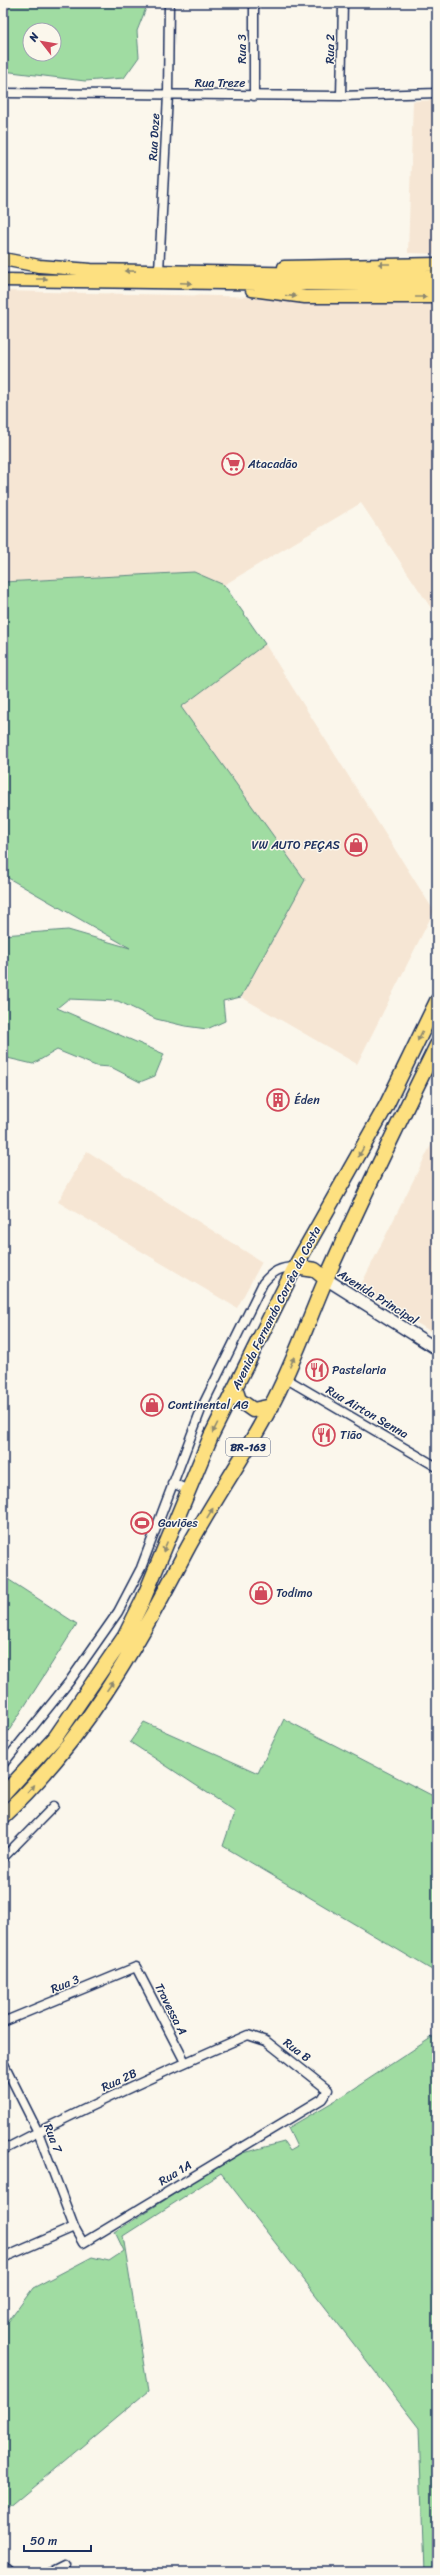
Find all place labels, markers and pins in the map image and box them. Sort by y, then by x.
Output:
supermarket icon: Atacadão [220,451,246,477]
place label: Atacadão [247,453,298,475]
shop icon: VW AUTO PEÇAS [343,832,369,858]
place label: VW AUTO PEÇAS [252,834,340,856]
building icon: Éden [265,1087,291,1113]
place label: Éden [294,1089,320,1111]
restaurant icon: Pastelaria [304,1357,330,1383]
place label: Pastelaria [332,1359,387,1381]
shop icon: Continental AG [139,1392,165,1418]
place label: Continental AG [168,1394,249,1416]
restaurant icon: Tião [311,1422,337,1448]
place label: Tião [340,1424,362,1446]
sports icon: Gaviões [129,1510,155,1536]
place label: Gaviões [158,1512,198,1534]
shop icon: Todimo [248,1580,274,1606]
place label: Todimo [276,1582,313,1604]

